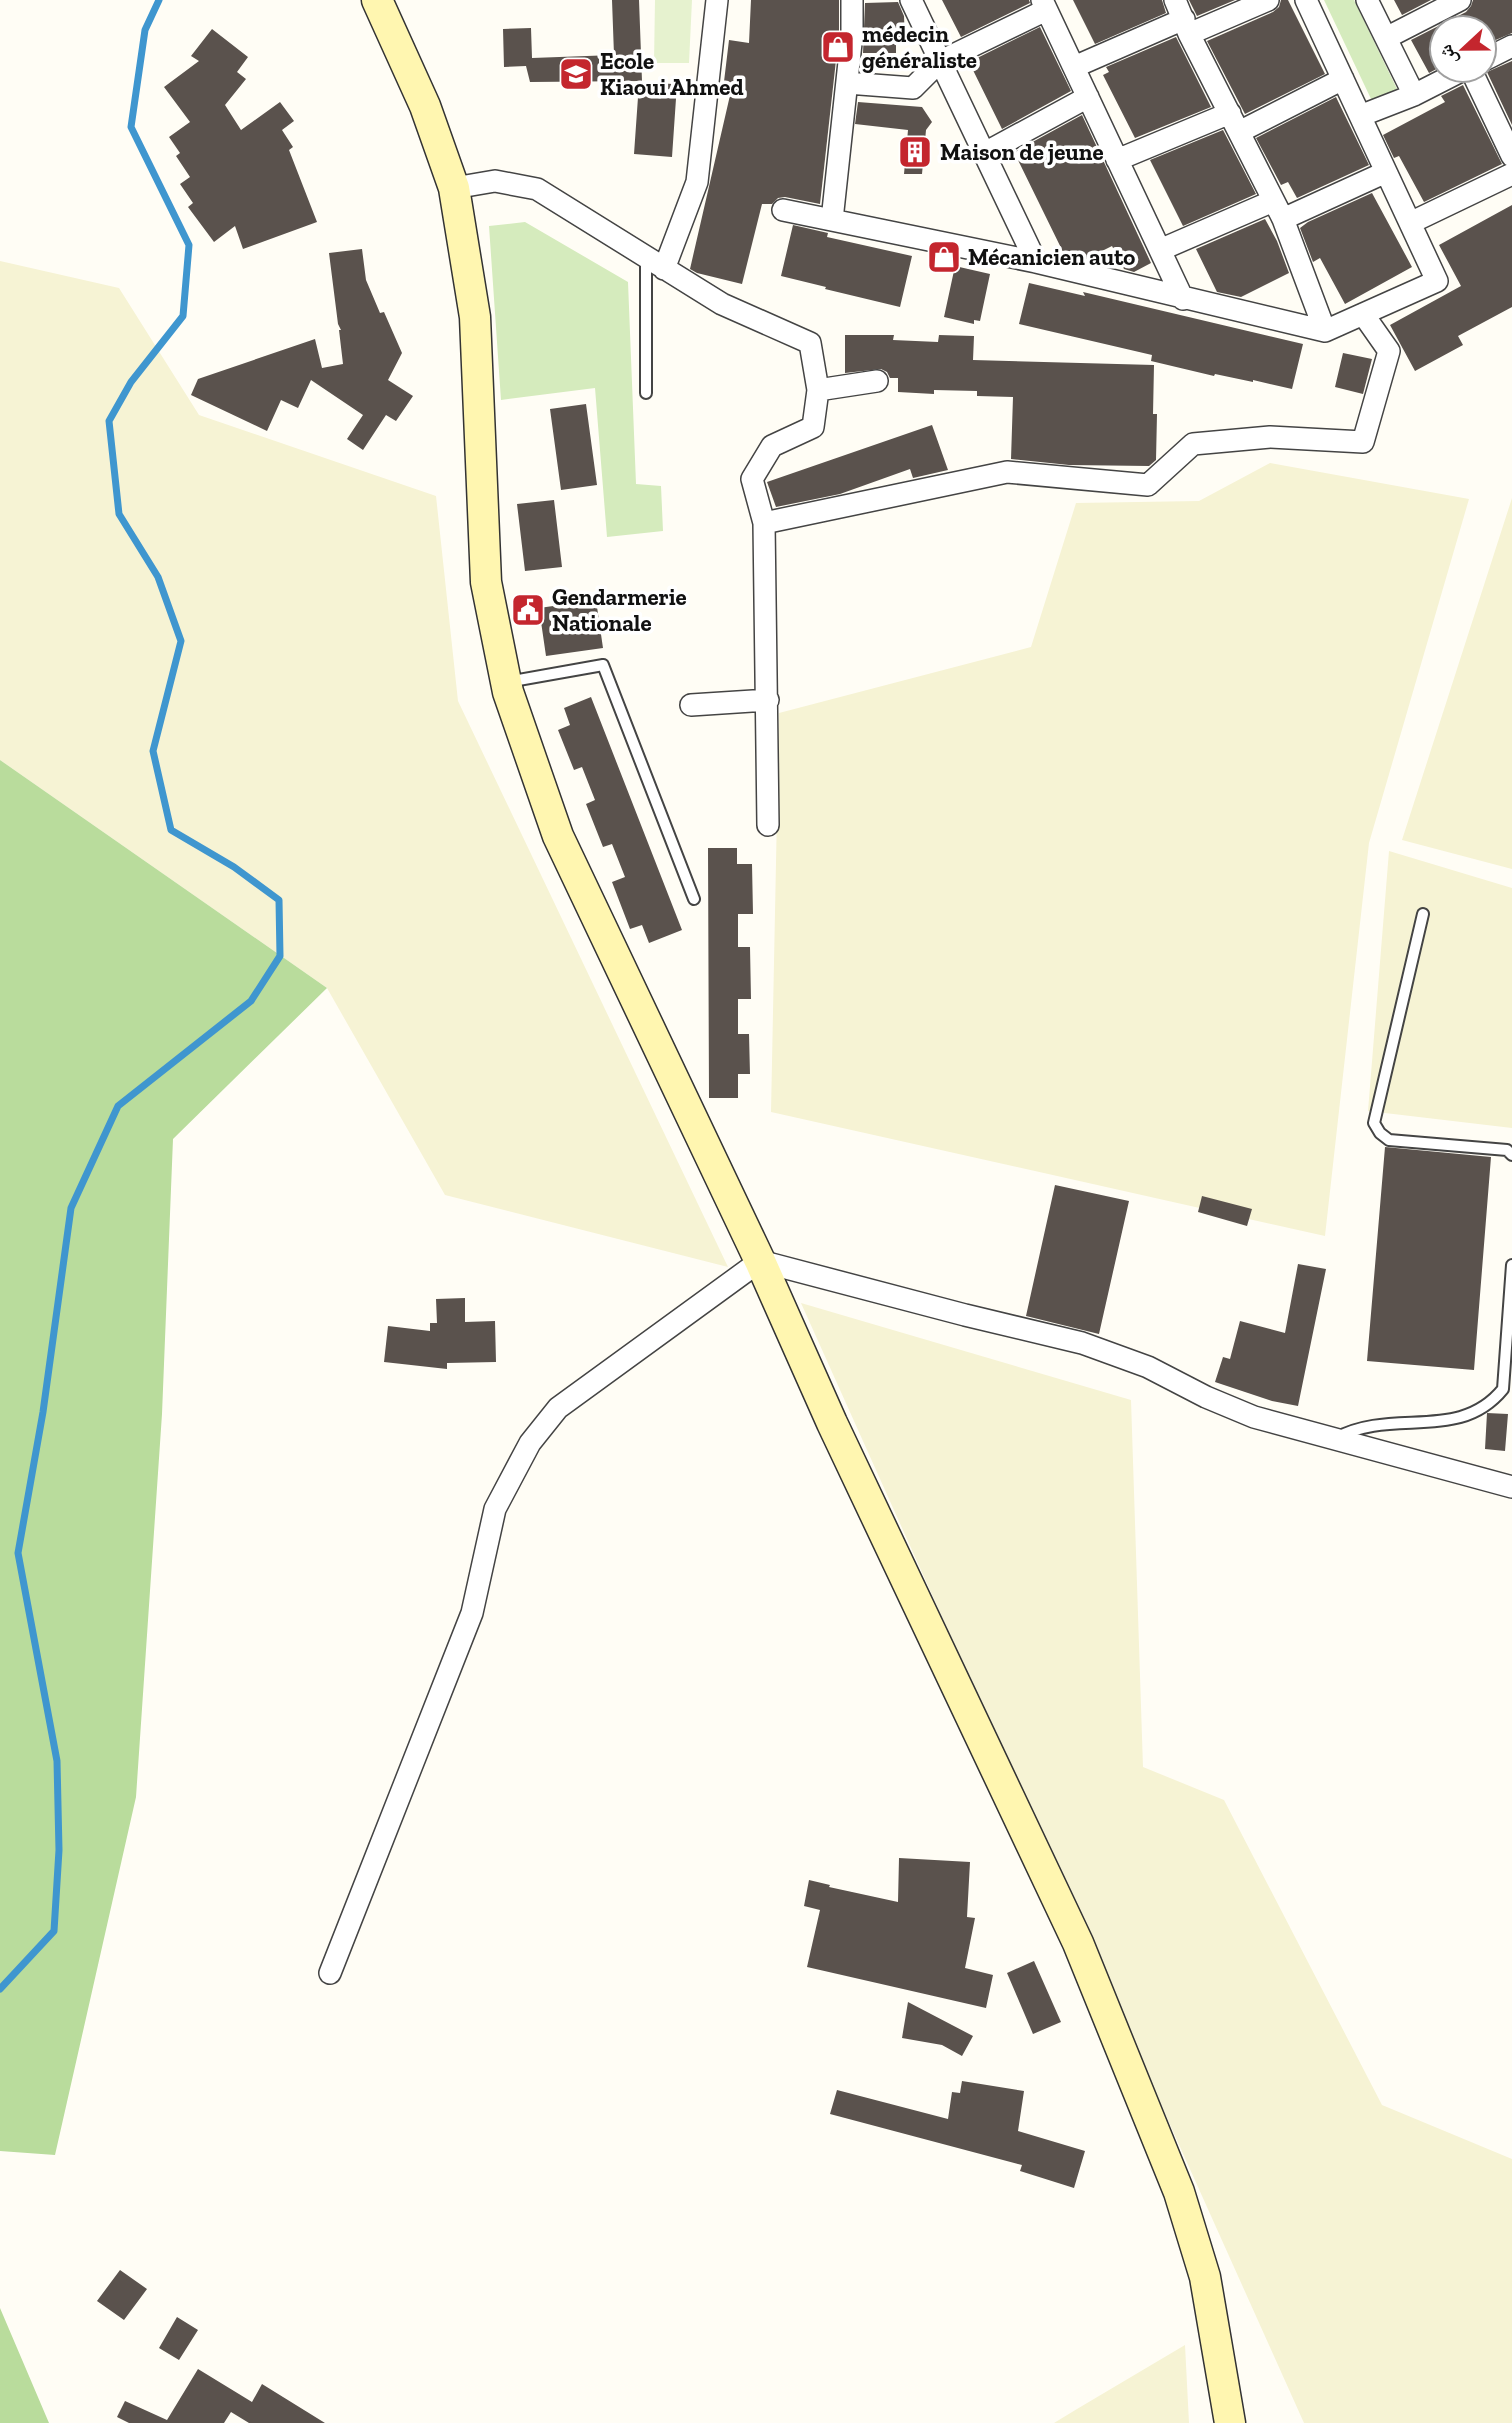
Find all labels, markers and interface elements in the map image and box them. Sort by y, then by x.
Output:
north arrow [1428,14,1498,84]
place label: médecin généraliste [862,20,977,74]
shop icon: médecin généraliste [819,28,857,66]
text: ش [1433,42,1462,69]
place label: Ecole Kiaoui Ahmed [600,47,744,101]
school or university icon: Ecole Kiaoui Ahmed [557,55,595,93]
building icon: Maison de jeune [896,133,934,171]
place label: Maison de jeune [940,138,1103,166]
shop icon: Mécanicien auto [925,238,963,276]
place label: Mécanicien auto [968,243,1135,271]
place label: Gendarmerie Nationale [552,583,687,637]
public building icon: Gendarmerie Nationale [509,591,547,629]

